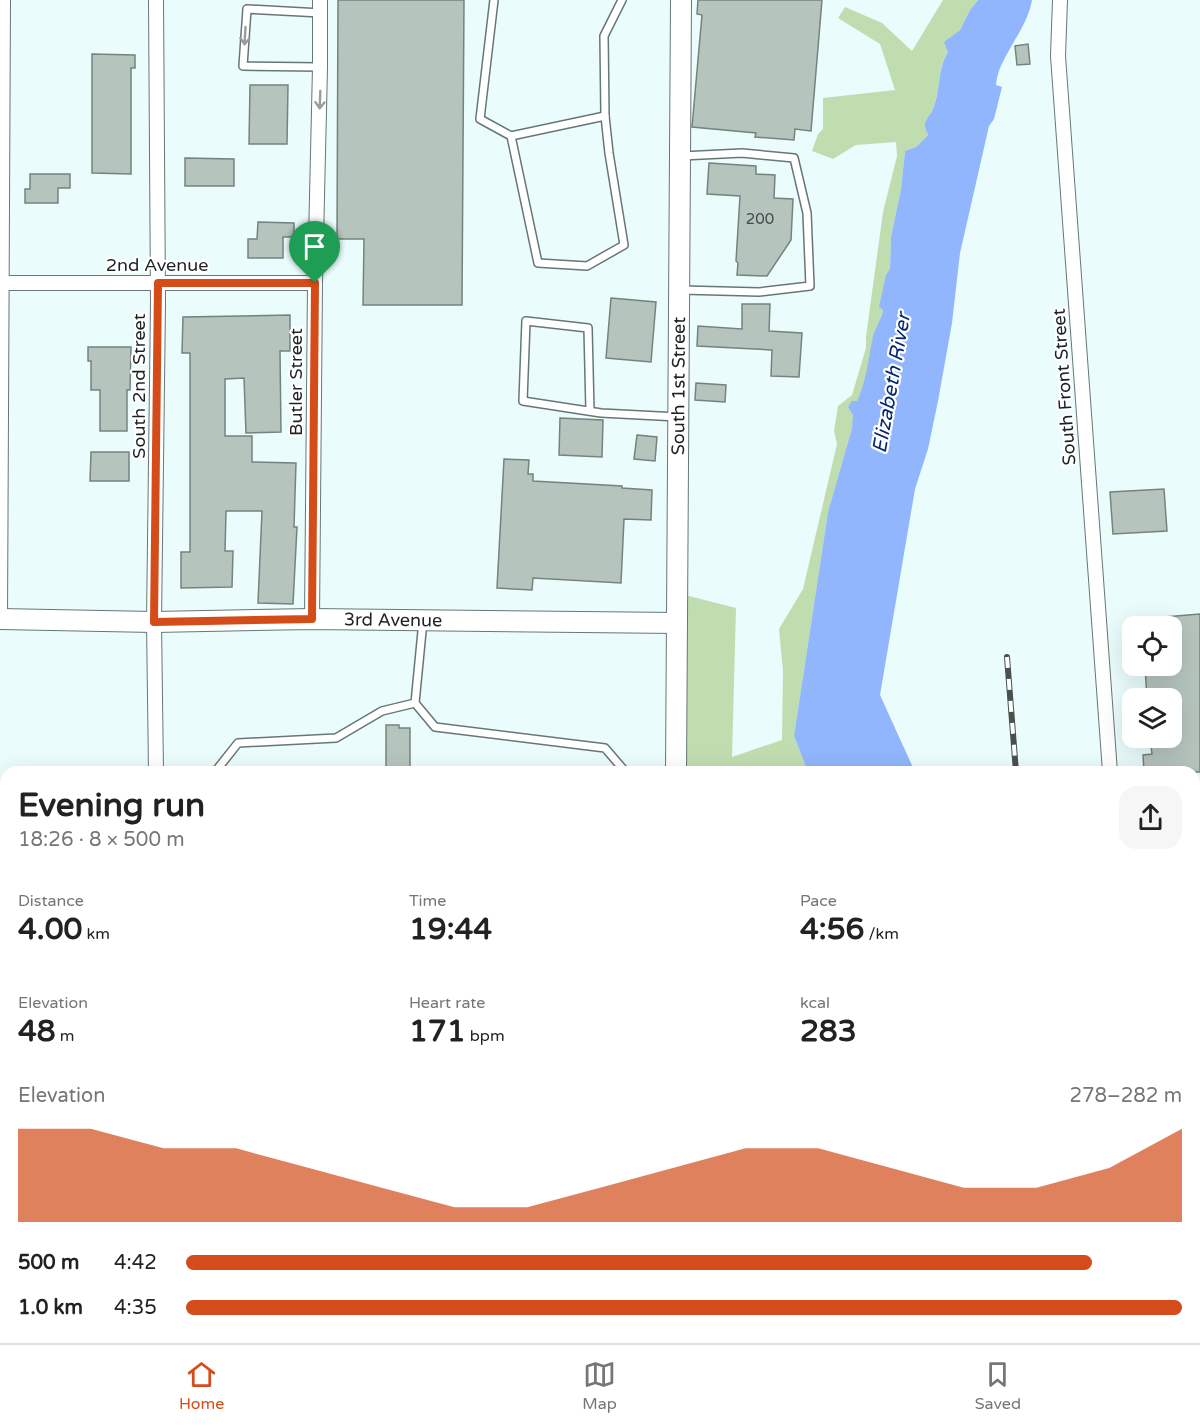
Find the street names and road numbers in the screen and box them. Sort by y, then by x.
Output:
street label: 2nd Avenue [106,254,208,276]
street label: South Front Street [1048,308,1080,466]
street label: South 2nd Street [128,313,150,459]
street label: South 1st Street [667,317,690,455]
street label: Butler Street [285,328,307,436]
street label: 3rd Avenue [344,608,442,631]

